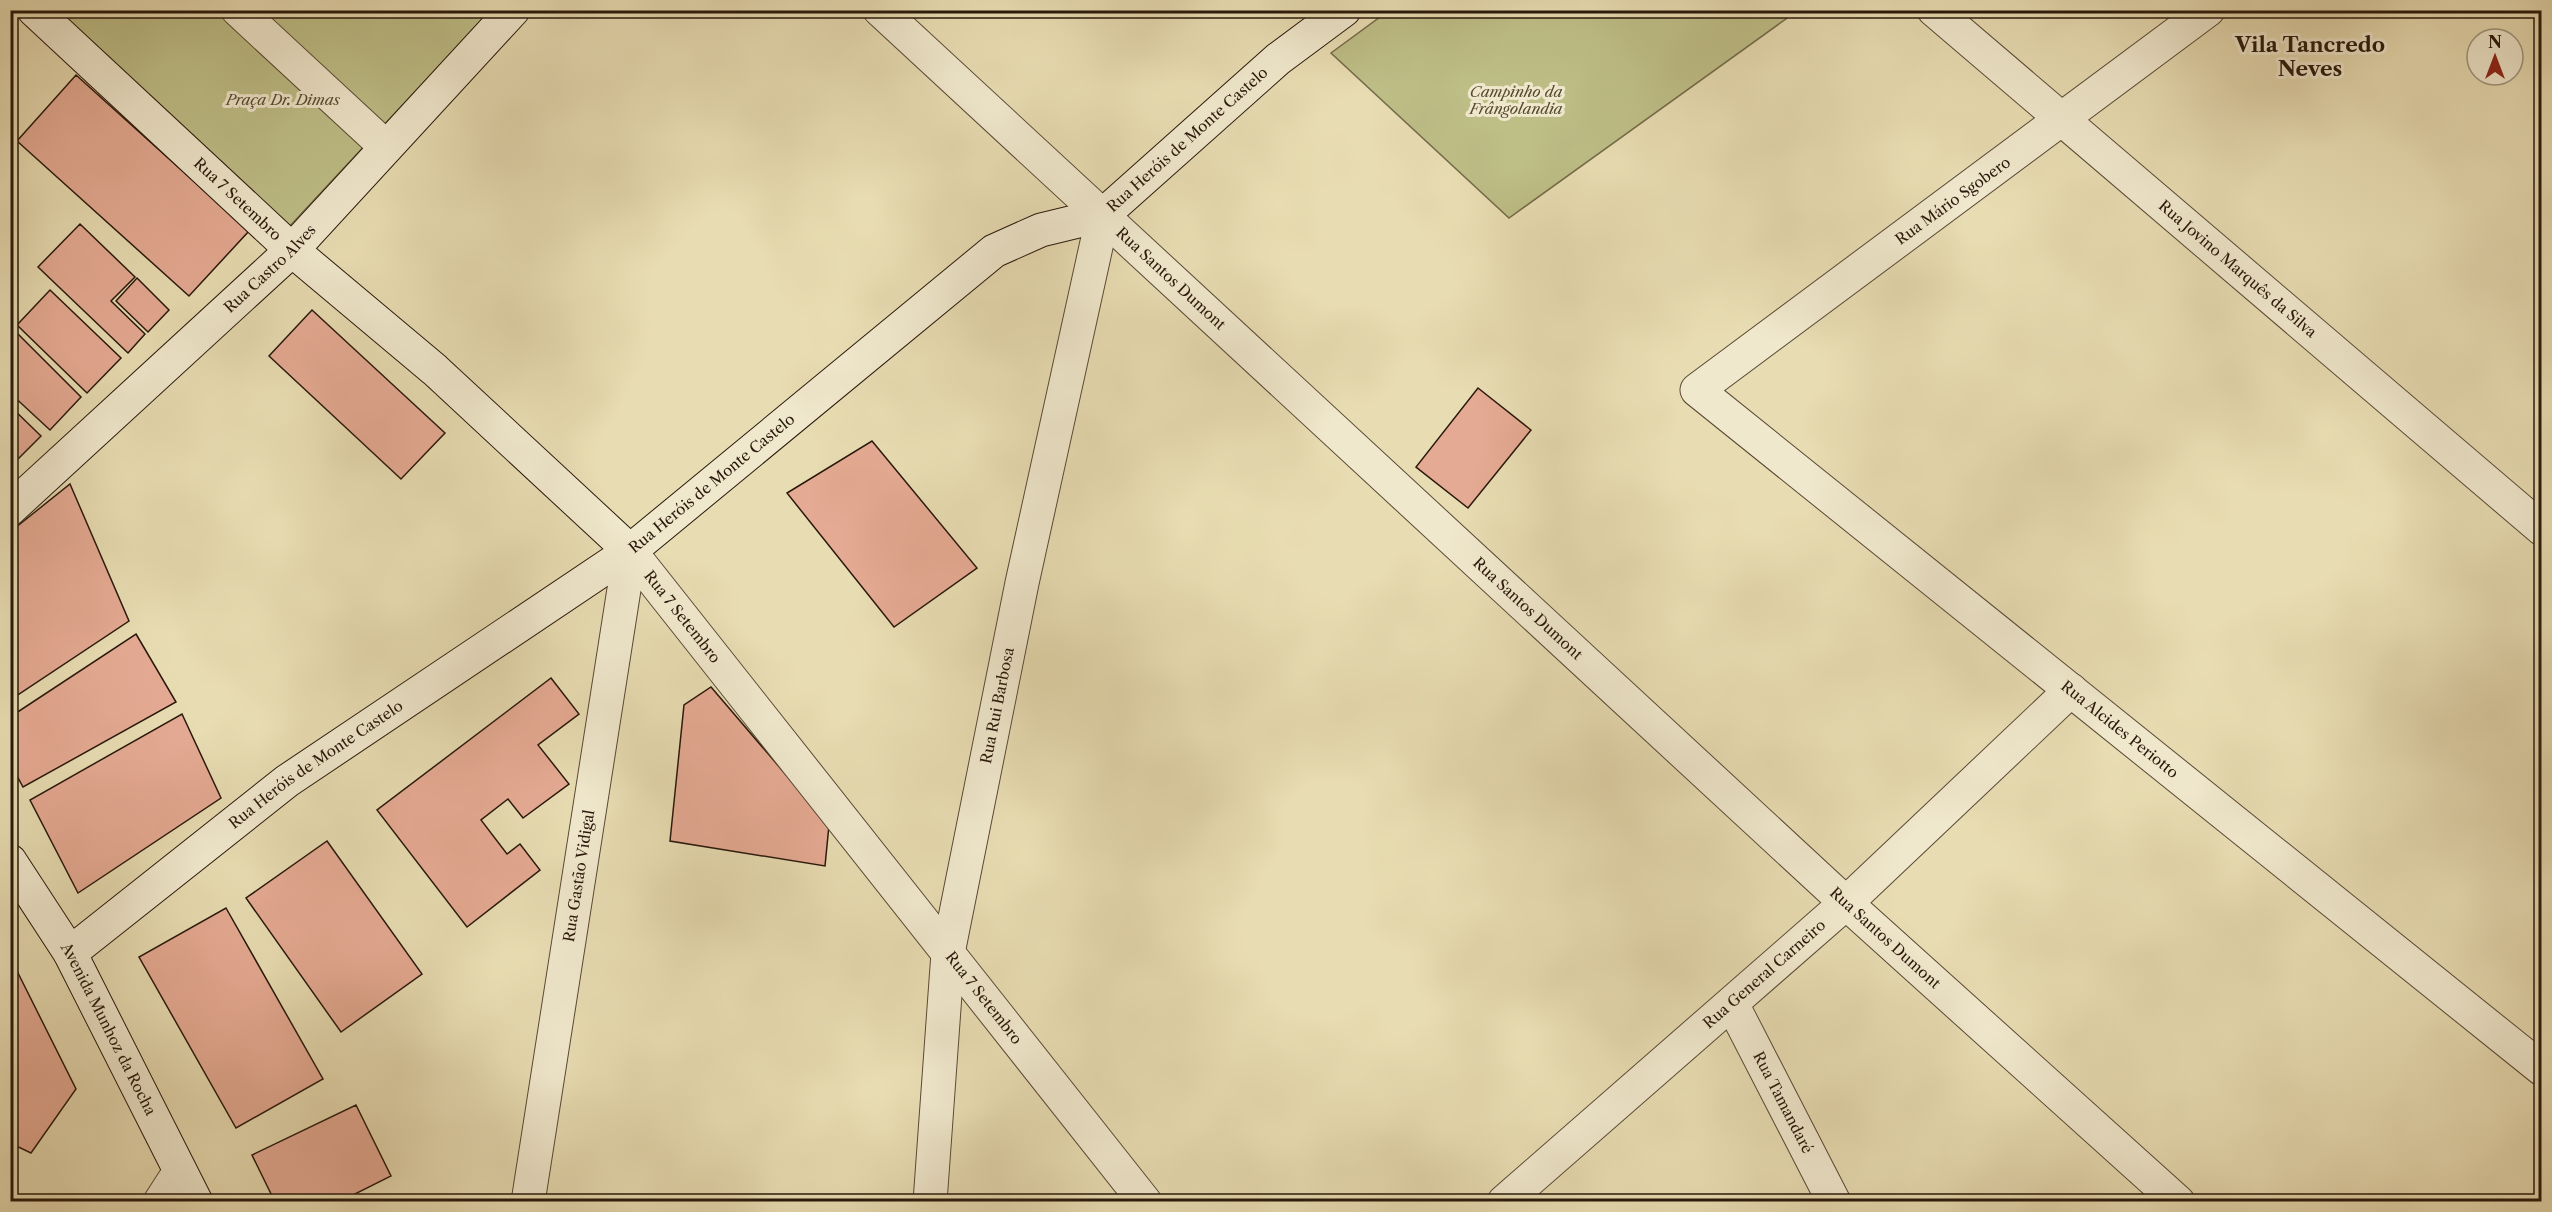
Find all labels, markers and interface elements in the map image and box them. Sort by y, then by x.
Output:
north arrow [2465,27,2525,87]
district label: Vila Tancredo Neves [2234,32,2385,81]
text: N [2488,32,2502,52]
street label: Rua Heróis de Monte Castelo [1103,63,1272,216]
park label: Campinho da Frângolandia [1468,82,1563,118]
park label: Praça Dr. Dimas [225,90,340,109]
street label: Rua Mário Sgobero [1891,152,2014,249]
street label: Rua 7 Setembro [190,154,286,244]
street label: Rua Jovino Marquês da Silva [2155,196,2321,341]
street label: Rua Castro Alves [220,220,320,317]
street label: Rua Santos Dumont [1112,223,1230,334]
street label: Rua Heróis de Monte Castelo [625,409,798,557]
street label: Rua Santos Dumont [1469,553,1587,664]
street label: Rua 7 Setembro [640,566,725,667]
street label: Rua Rui Barbosa [976,646,1018,765]
street label: Rua Alcides Periotto [2057,676,2183,782]
street label: Rua Heróis de Monte Castelo [225,696,406,833]
street label: Rua Gastão Vidigal [559,808,598,943]
street label: Rua Santos Dumont [1826,883,1945,993]
street label: Rua General Carneiro [1699,915,1829,1033]
street label: Avenida Munhoz da Rocha [56,938,161,1118]
street label: Rua 7 Setembro [942,948,1026,1048]
street label: Rua Tamandaré [1749,1048,1817,1157]

